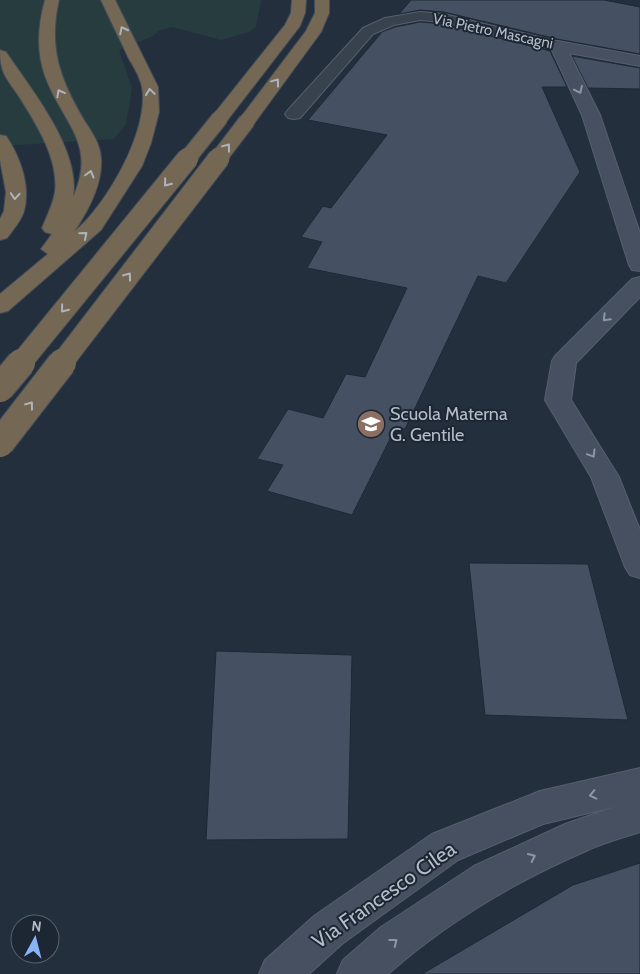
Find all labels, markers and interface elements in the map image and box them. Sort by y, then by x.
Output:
street label: Via Pietro Mascagni [431,9,555,53]
one-way arrow [119,26,129,35]
one-way arrow [270,78,279,88]
one-way arrow [573,85,584,94]
one-way arrow [145,87,155,96]
one-way arrow [57,89,67,98]
one-way arrow [221,143,230,152]
one-way arrow [84,170,95,179]
one-way arrow [163,177,172,186]
one-way arrow [9,192,20,200]
one-way arrow [78,231,87,240]
one-way arrow [123,273,131,282]
one-way arrow [62,303,70,312]
one-way arrow [603,313,612,322]
one-way arrow [24,402,32,411]
place label: Scuola Materna G. Gentile [390,403,508,446]
school or university icon: Scuola Materna G. Gentile [356,409,386,439]
one-way arrow [585,448,595,457]
one-way arrow [588,789,597,800]
street label: Via Francesco Cilea [307,836,460,953]
one-way arrow [527,853,536,864]
north arrow [10,914,60,964]
text: N [31,917,43,936]
one-way arrow [388,939,398,948]

